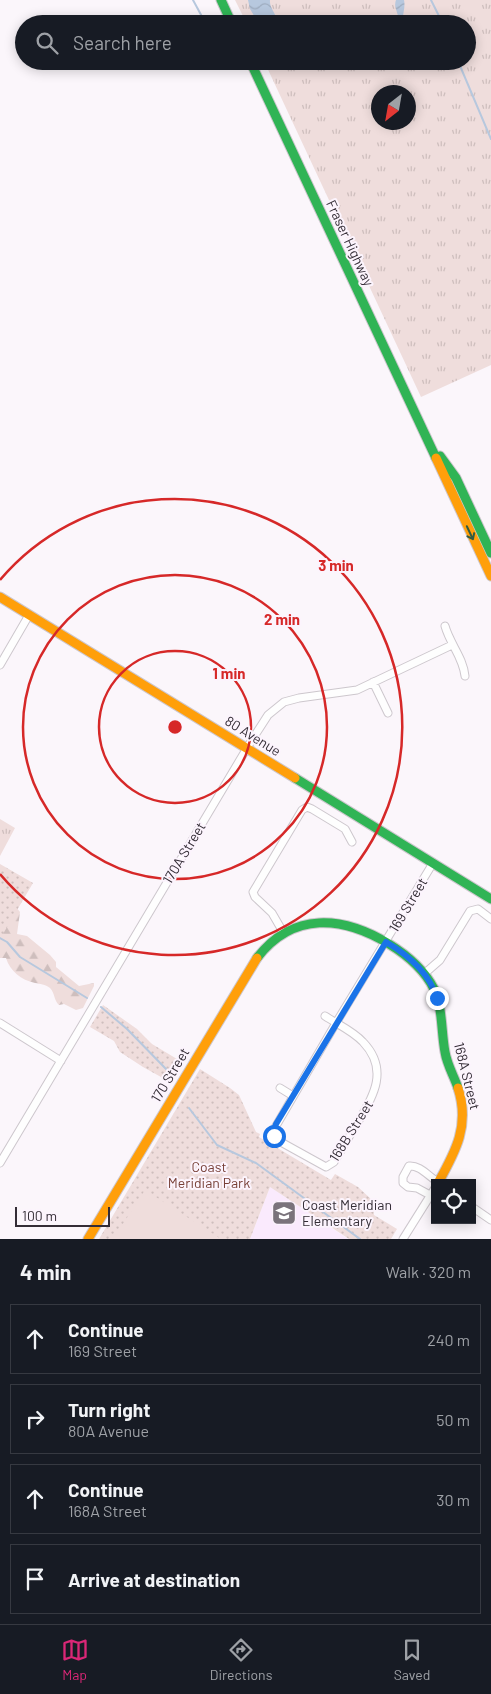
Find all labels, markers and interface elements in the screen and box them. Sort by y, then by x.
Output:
search box [15,15,476,70]
icon: search [33,29,61,57]
text: Search here [73,31,172,54]
north arrow [371,85,416,130]
street label: Fraser Highway [323,197,378,289]
one-way arrow [466,525,476,540]
text: 3 min [318,556,354,574]
text: 2 min [264,610,300,628]
text: 1 min [213,664,245,682]
street label: 80 Avenue [222,712,284,759]
centre of rings [166,718,184,736]
street label: 170A Street [159,819,209,887]
street label: 169 Street [385,874,430,935]
route end [426,987,449,1010]
street label: 168A Street [451,1040,484,1111]
street label: 170 Street [147,1044,192,1105]
street label: 168B Street [325,1097,376,1165]
route start [263,1125,286,1148]
park label: Coast Meridian Park [168,1158,250,1191]
map controls [431,1179,476,1224]
button: locate [431,1179,476,1224]
place label: Coast Meridian Elementary [302,1196,392,1229]
school or university icon: Coast Meridian Elementary [271,1200,297,1226]
scale bar [15,1204,110,1227]
text: 100 m [22,1207,57,1224]
text: 4 min [20,1259,71,1284]
text: Walk · 320 m [386,1262,471,1281]
text: Continue [68,1318,144,1341]
icon: ahead [21,1325,49,1353]
text: 240 m [427,1330,470,1349]
text: 169 Street [68,1341,137,1360]
text: Turn right [68,1398,150,1421]
icon: right [21,1405,49,1433]
text: 50 m [436,1410,470,1429]
text: 80A Avenue [68,1421,149,1440]
text: Continue [68,1478,144,1501]
icon: ahead [21,1485,49,1513]
text: 30 m [436,1490,470,1509]
text: 168A Street [68,1501,147,1520]
icon: arrive [21,1565,49,1593]
text: Arrive at destination [68,1568,240,1591]
tab: Map [61,1636,89,1683]
tab: Directions [210,1636,272,1683]
tab: Saved [394,1636,430,1683]

